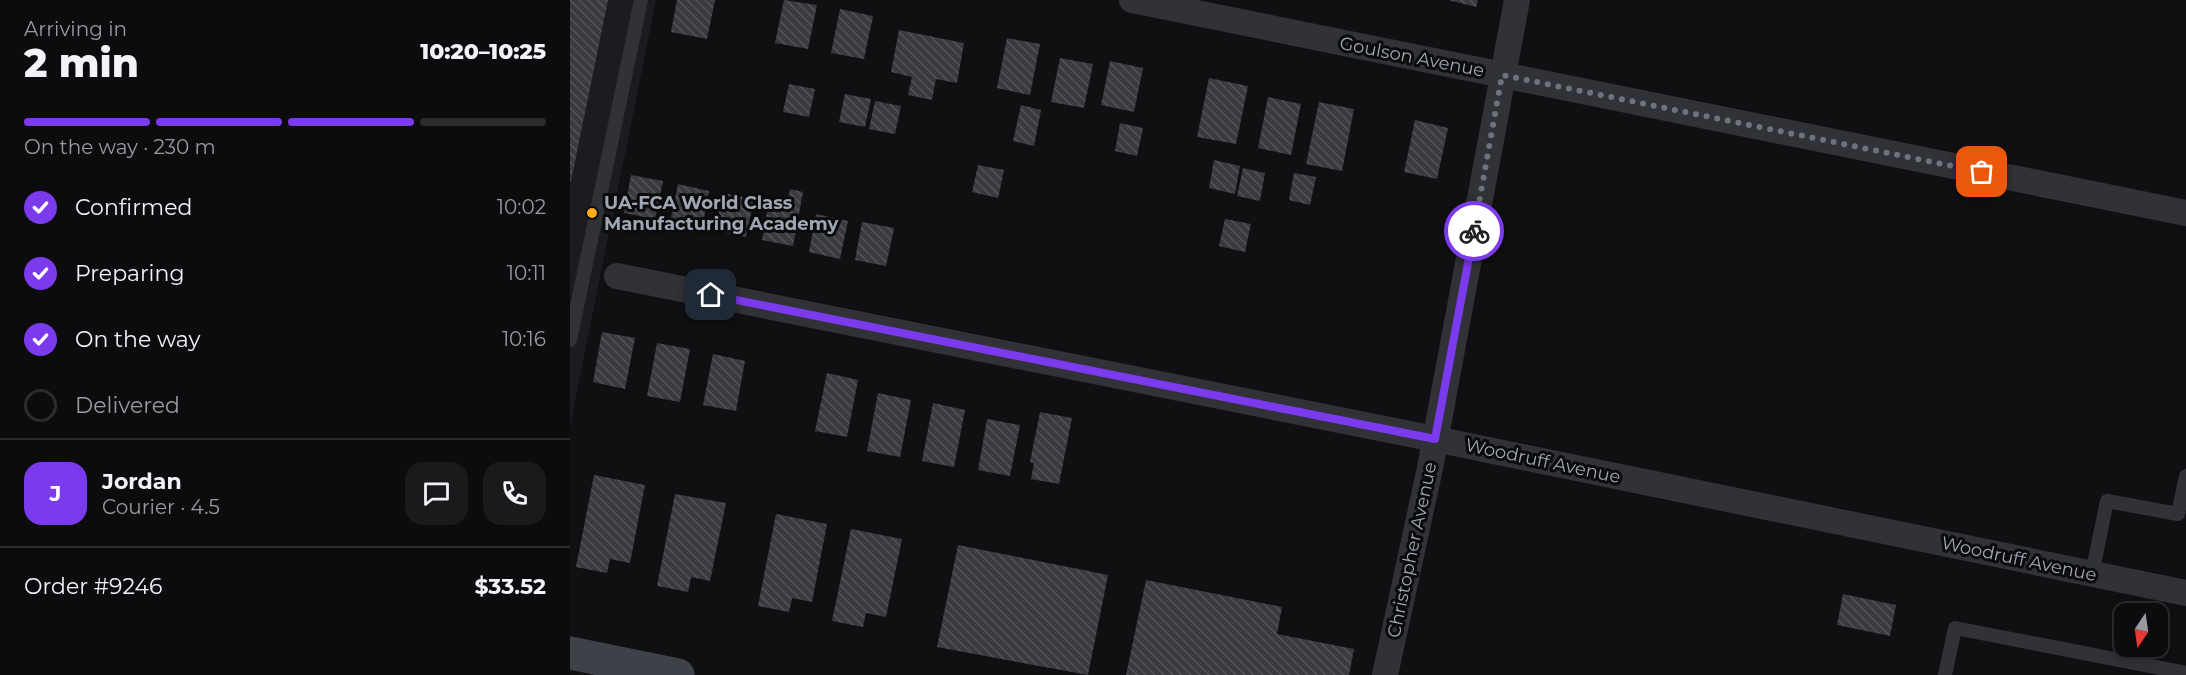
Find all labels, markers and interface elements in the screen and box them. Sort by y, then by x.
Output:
text: Arriving in [24,17,127,41]
street label: Goulson Avenue [1338,32,1486,82]
text: 10:20–10:25 [420,38,546,65]
text: 2 min [24,39,139,87]
text: On the way · 230 m [24,135,216,159]
pin [1956,146,2007,197]
icon: bag [1965,155,1998,188]
icon: check [24,191,57,224]
place label: UA-FCA World Class Manufacturing Academy [604,192,838,235]
text: Confirmed [75,194,192,221]
text: 10:02 [497,195,546,219]
courier [1444,201,1504,261]
marker: UA-FCA World Class Manufacturing Academy [585,206,599,220]
icon: bike [1458,215,1491,248]
icon: check [24,257,57,290]
text: Preparing [75,260,184,287]
text: 10:11 [507,261,546,285]
pin [685,269,736,320]
icon: home [694,278,727,311]
icon: check [24,323,57,356]
text: On the way [75,326,200,353]
text: 10:16 [502,327,546,351]
text: Delivered [75,392,180,419]
street label: Woodruff Avenue [1463,434,1623,488]
street label: Christopher Avenue [1383,460,1441,640]
button: chat [405,462,468,525]
button: phone [483,462,546,525]
text: Jordan [102,468,182,495]
text: J [50,480,61,507]
text: Courier · 4.5 [102,495,220,519]
street label: Woodruff Avenue [1939,532,2099,586]
text: Order #9246 [24,573,162,600]
text: $33.52 [474,573,546,600]
north arrow [2114,603,2168,657]
map controls [2114,603,2168,657]

